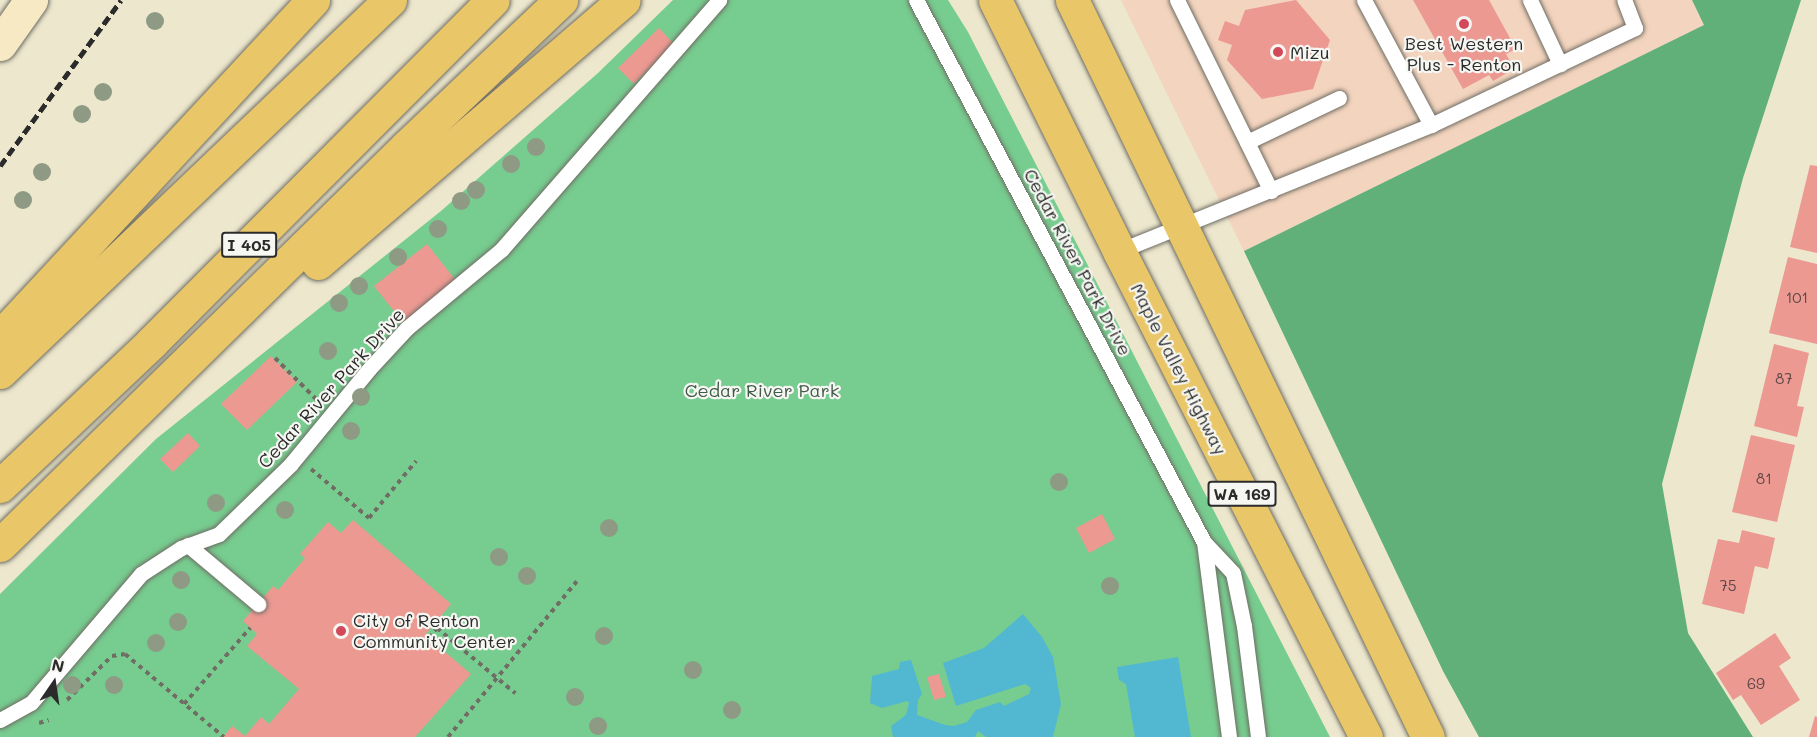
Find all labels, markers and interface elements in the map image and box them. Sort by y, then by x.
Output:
marker: Best Western Plus - Renton [1457,17,1471,31]
place label: Best Western Plus - Renton [1405,33,1523,76]
place label: Mizu [1290,41,1330,63]
marker: Mizu [1271,45,1285,59]
street label: Cedar River Park Drive [1020,165,1136,359]
road number: I 405 [220,232,278,258]
street label: Maple Valley Highway [1126,280,1232,458]
house number: 101 [1786,289,1808,307]
street label: Cedar River Park Drive [253,303,409,473]
house number: 87 [1775,370,1793,388]
park label: Cedar River Park [685,379,839,401]
house number: 81 [1756,470,1772,488]
road number: WA 169 [1208,481,1276,507]
house number: 75 [1719,577,1737,595]
place label: City of Renton Community Center [353,610,516,652]
marker: City of Renton Community Center [334,624,348,638]
north arrow [24,653,84,713]
text: N [50,653,66,677]
house number: 69 [1747,675,1765,693]

